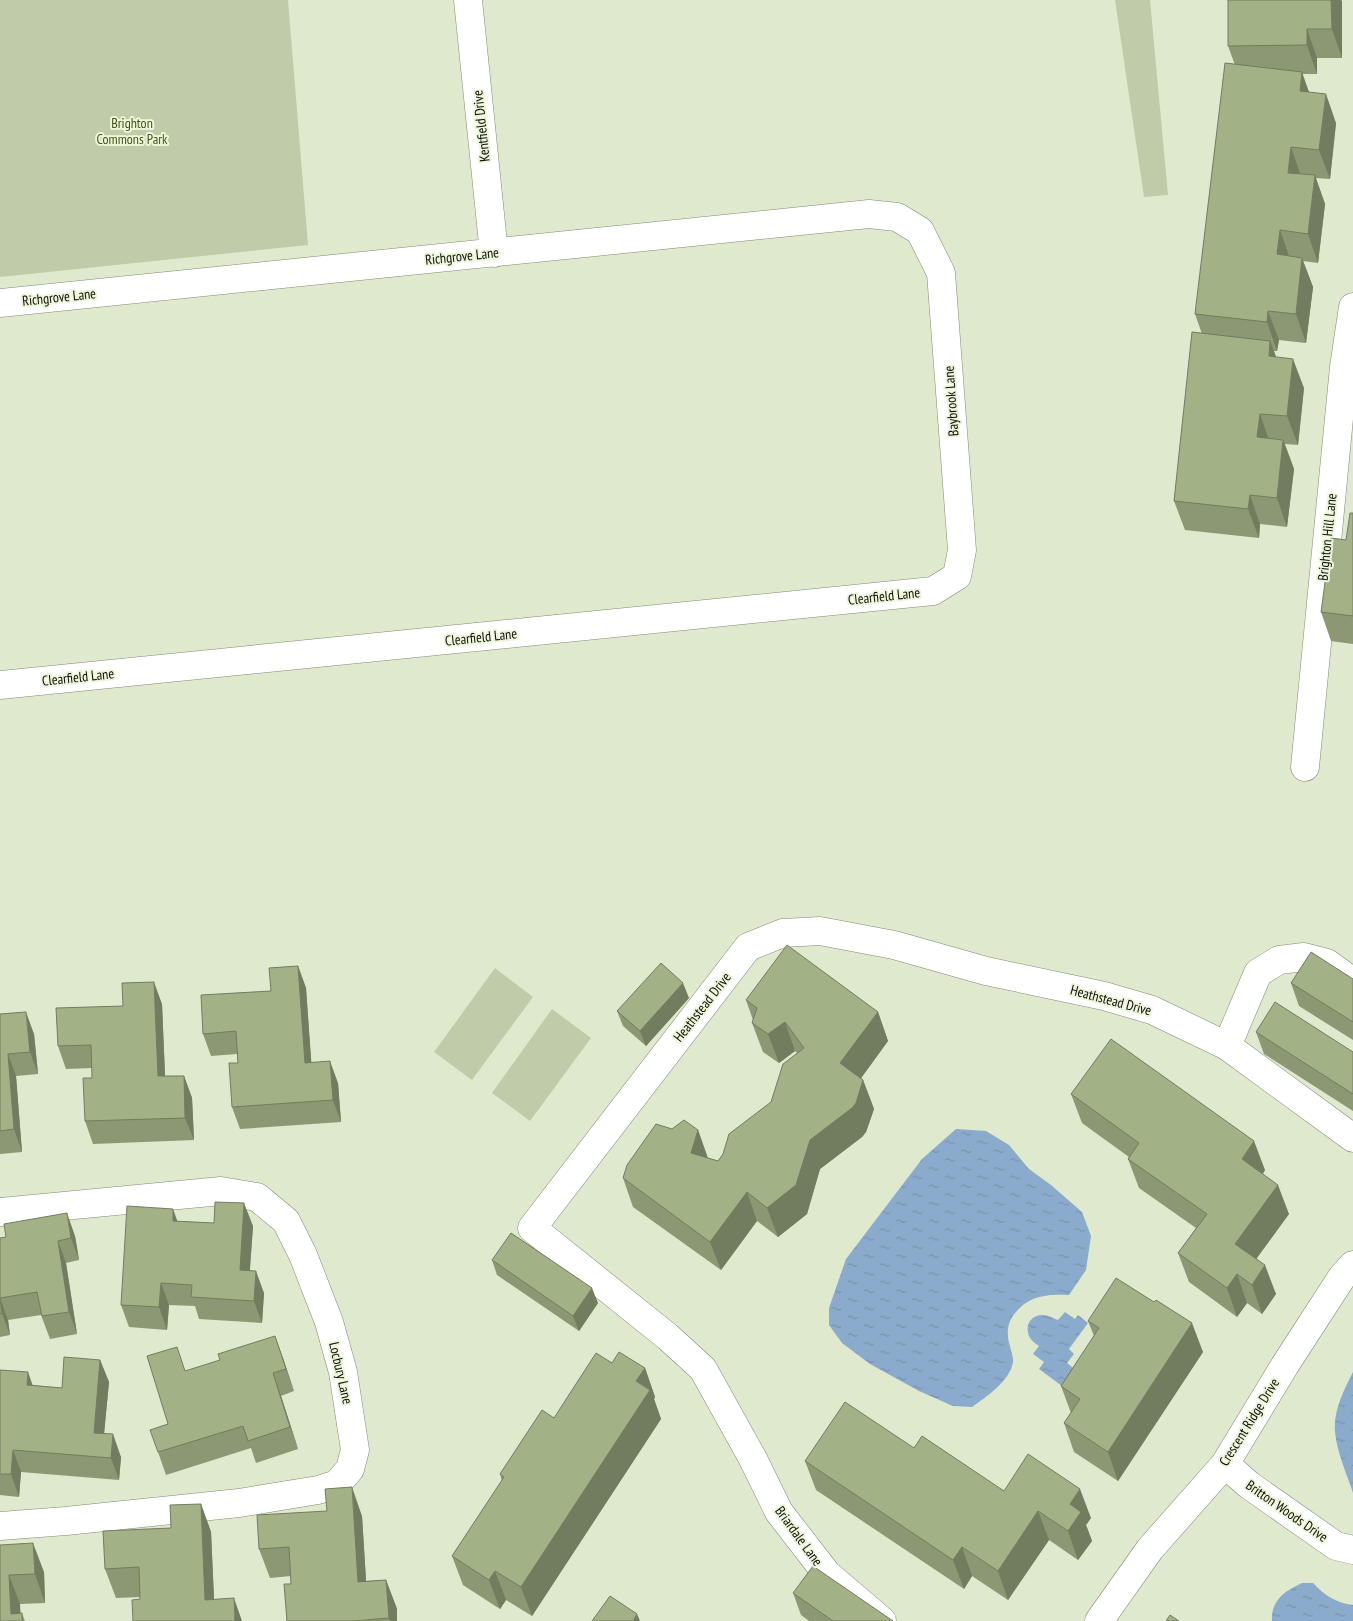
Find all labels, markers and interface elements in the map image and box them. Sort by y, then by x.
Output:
street label: Kentfield Drive [468,89,494,163]
park label: Brighton Commons Park [97,114,168,148]
street label: Richgrove Lane [424,243,500,269]
street label: Richgrove Lane [21,284,97,310]
street label: Baybrook Lane [940,365,962,437]
street label: Brighton Hill Lane [1313,492,1341,582]
street label: Clearfield Lane [847,583,921,609]
street label: Clearfield Lane [444,624,518,650]
street label: Clearfield Lane [41,664,115,690]
street label: Heathstead Drive [669,969,735,1045]
street label: Heathstead Drive [1068,981,1154,1020]
street label: Locbury Lane [325,1340,357,1406]
street label: Crescent Ridge Drive [1215,1375,1283,1469]
street label: Britton Woods Drive [1242,1476,1332,1546]
street label: Briardale Lane [771,1503,827,1570]

